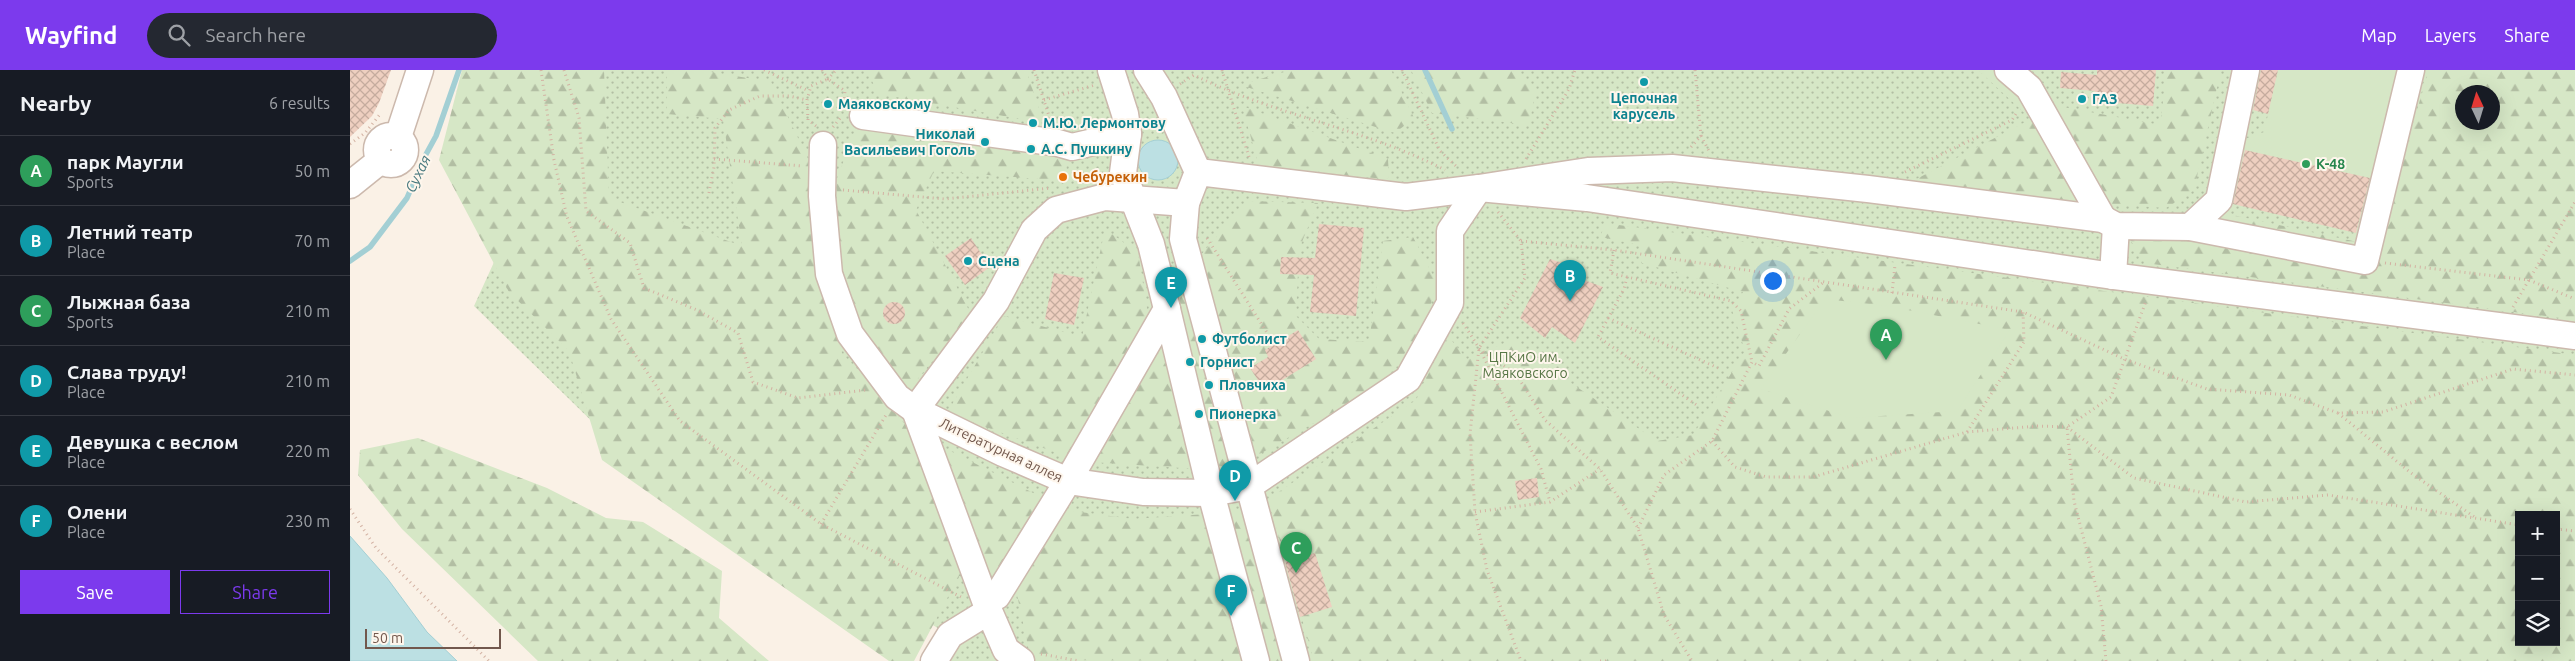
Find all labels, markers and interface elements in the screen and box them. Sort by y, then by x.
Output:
search box [147,13,497,58]
icon: search [165,21,193,49]
text: Wayfind [25,22,117,49]
text: Search here [205,24,306,46]
text: Map [2361,25,2397,45]
text: Layers [2425,25,2476,45]
text: Share [2504,25,2550,45]
marker: Цепочная карусель [1638,76,1650,88]
north arrow [2455,85,2500,130]
place label: Цепочная карусель [1610,90,1678,122]
text: Nearby [20,91,91,115]
place label: ГАЗ [2092,91,2117,107]
marker: ГАЗ [2076,93,2088,105]
text: 6 results [269,94,330,112]
place label: Маяковскому [838,96,932,112]
marker: Маяковскому [822,98,834,110]
place label: М.Ю. Лермонтову [1043,115,1166,131]
marker: М.Ю. Лермонтову [1027,117,1039,129]
place label: Николай Васильевич Гоголь [844,126,975,158]
marker: Николай Васильевич Гоголь [979,136,991,148]
place label: А.С. Пушкину [1041,141,1133,157]
marker: А.С. Пушкину [1025,143,1037,155]
text: парк Маугли [67,151,184,173]
water label: Сухая [401,152,434,195]
place label: К-48 [2316,156,2345,172]
marker: К-48 [2300,158,2312,170]
text: A [30,162,42,180]
text: 50 m [294,162,330,180]
place label: Чебурекин [1073,169,1147,185]
marker: Чебурекин [1057,171,1069,183]
text: Sports [67,173,113,191]
text: Летний театр [67,221,193,243]
text: B [31,232,41,250]
text: 70 m [294,232,330,250]
text: Place [67,243,105,261]
place label: Сцена [978,253,1020,269]
marker: Сцена [962,255,974,267]
pin: B [1554,260,1586,301]
pin: E [1155,267,1187,308]
your location [1760,268,1786,294]
text: Лыжная база [67,291,191,313]
text: C [31,302,41,320]
text: 210 m [285,302,330,320]
text: Sports [67,313,113,331]
pin: A [1870,319,1902,360]
place label: Футболист [1212,331,1287,347]
marker: Футболист [1196,333,1208,345]
park label: ЦПКиО им. Маяковского [1482,349,1568,381]
place label: Горнист [1200,354,1254,370]
marker: Горнист [1184,356,1196,368]
text: Слава труду! [67,361,186,383]
text: D [30,372,42,390]
text: 210 m [285,372,330,390]
place label: Пловчиха [1219,377,1286,393]
marker: Пловчиха [1203,379,1215,391]
text: Place [67,383,105,401]
place label: Пионерка [1209,406,1276,422]
marker: Пионерка [1193,408,1205,420]
street label: Литературная аллея [937,414,1065,486]
text: Девушка с веслом [67,431,239,453]
text: E [31,442,41,460]
text: 220 m [285,442,330,460]
text: Place [67,453,105,471]
pin: D [1219,460,1251,501]
text: Олени [67,501,127,523]
map controls [2515,511,2560,646]
button: + [2515,511,2560,556]
text: F [32,512,41,530]
text: 230 m [285,512,330,530]
text: Place [67,523,105,541]
pin: C [1280,532,1312,573]
button: − [2515,556,2560,601]
button: Save [20,570,170,614]
button: Share [180,570,330,614]
pin: F [1215,575,1247,616]
button: layers [2515,601,2560,646]
scale bar [365,626,501,649]
text: 50 m [372,630,403,646]

